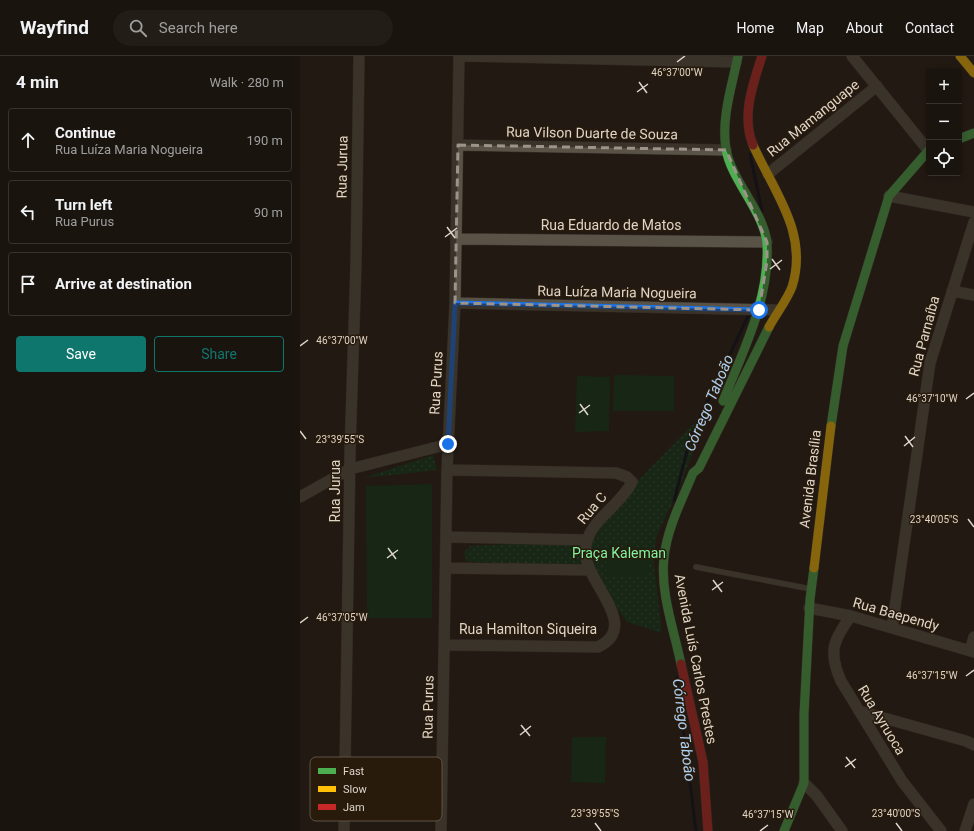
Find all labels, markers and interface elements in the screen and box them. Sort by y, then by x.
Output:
search box [113,10,393,46]
text: Wayfind [20,16,89,39]
icon: search [127,17,149,39]
text: Search here [159,19,238,37]
text: Home [736,20,774,36]
text: Map [796,20,824,36]
text: About [846,20,883,36]
text: Contact [905,20,954,36]
text: 46°37'00"W [651,67,703,78]
map controls [926,68,962,176]
button: + [926,68,962,104]
text: 4 min [16,72,59,92]
text: Walk · 280 m [209,75,284,90]
street label: Rua Mamanguape [764,76,862,160]
button: − [926,104,962,140]
text: Continue [55,124,116,142]
street label: Rua Vilson Duarte de Souza [506,124,678,142]
icon: ahead [17,129,39,151]
text: 190 m [246,133,283,148]
street label: Rua Jurua [333,135,351,199]
button: locate [926,140,962,176]
text: Rua Luíza Maria Nogueira [55,142,203,157]
text: Turn left [55,196,112,214]
icon: left [17,201,39,223]
text: 90 m [254,205,283,220]
text: Rua Purus [55,214,114,229]
street label: Rua Eduardo de Matos [541,217,681,233]
icon: arrive [17,273,39,295]
text: Arrive at destination [55,275,192,293]
street label: Rua Luíza Maria Nogueira [537,283,697,301]
street label: Rua Parnaíba [906,294,942,378]
route start [750,301,768,319]
text: 46°37'00"W [316,335,368,346]
button: Save [16,336,146,372]
button: Share [154,336,284,372]
street label: Rua Purus [426,351,446,415]
water label: Córrego Taboão [680,352,738,454]
text: 46°37'10"W [906,393,958,404]
street label: Avenida Brasília [796,429,824,529]
text: 23°39'55"S [316,434,364,445]
route end [439,435,457,453]
street label: Rua Jurua [327,460,343,522]
street label: Rua C [574,489,610,527]
text: 23°40'05"S [910,514,958,525]
park label: Praça Kaleman [572,545,666,561]
street label: Avenida Luís Carlos Prestes [672,573,720,745]
street label: Rua Baependy [851,594,941,634]
text: 46°37'05"W [316,612,368,623]
street label: Rua Hamilton Siqueira [459,621,597,637]
text: 46°37'15"W [906,670,958,681]
street label: Rua Purus [419,675,437,739]
water label: Córrego Taboão [669,678,699,782]
street label: Rua Ayruoca [855,682,909,758]
legend [310,757,442,821]
text: Fast [343,765,365,778]
text: Slow [343,783,367,796]
text: Jam [343,801,365,814]
text: 23°39'55"S [571,808,619,819]
text: 23°40'00"S [872,808,920,819]
text: 46°37'15"W [742,809,794,820]

